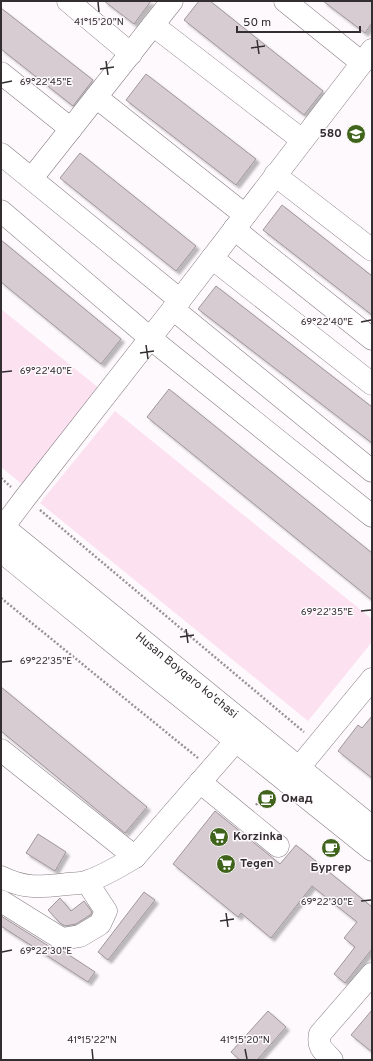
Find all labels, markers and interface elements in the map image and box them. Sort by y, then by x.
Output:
scale bar [237,8,360,34]
text: 50 m [243,15,271,31]
text: 41°15'20"N [74,16,124,29]
text: 69°22'45"E [20,76,72,89]
school or university icon: 580 [345,123,367,145]
place label: 580 [319,126,342,142]
text: 69°22'40"E [301,316,353,329]
text: 69°22'40"E [20,365,72,378]
text: 69°22'35"E [301,606,353,619]
street label: Husan Boyqaro ko'chasi [132,629,241,723]
text: 69°22'35"E [20,655,72,668]
cafe icon: Омад [256,788,278,810]
place label: Омад [281,791,313,807]
supermarket icon: Korzinka [208,826,230,848]
place label: Korzinka [233,829,283,845]
cafe icon: Бургер [320,837,342,859]
supermarket icon: Tegen [215,853,237,875]
place label: Tegen [240,856,274,872]
place label: Бургер [311,860,351,876]
text: 69°22'30"E [301,896,353,909]
text: 69°22'30"E [20,945,72,958]
text: 41°15'22"N [67,1034,117,1047]
text: 41°15'20"N [220,1034,270,1047]

